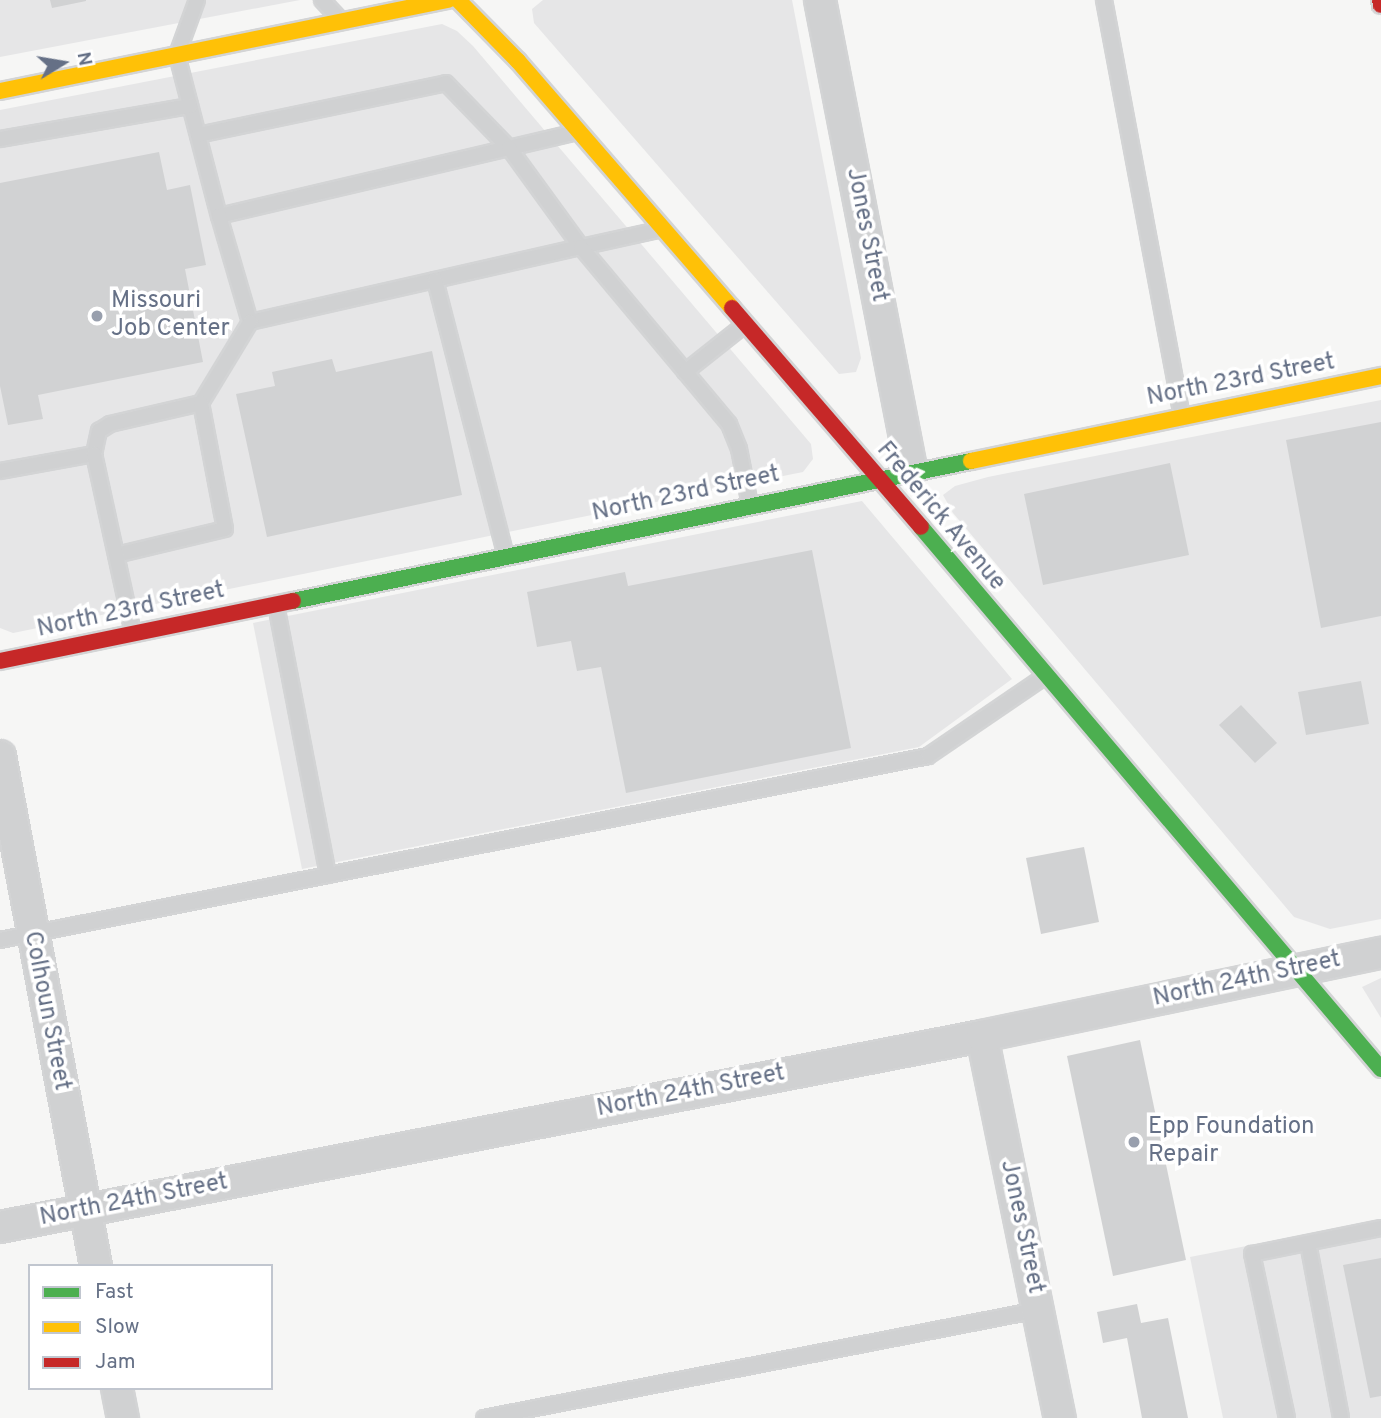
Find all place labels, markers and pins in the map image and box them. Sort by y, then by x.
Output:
place label: Missouri Job Center [111,288,230,344]
marker: Missouri Job Center [89,308,105,324]
place label: Epp Foundation Repair [1148,1114,1315,1170]
marker: Epp Foundation Repair [1126,1134,1142,1150]

